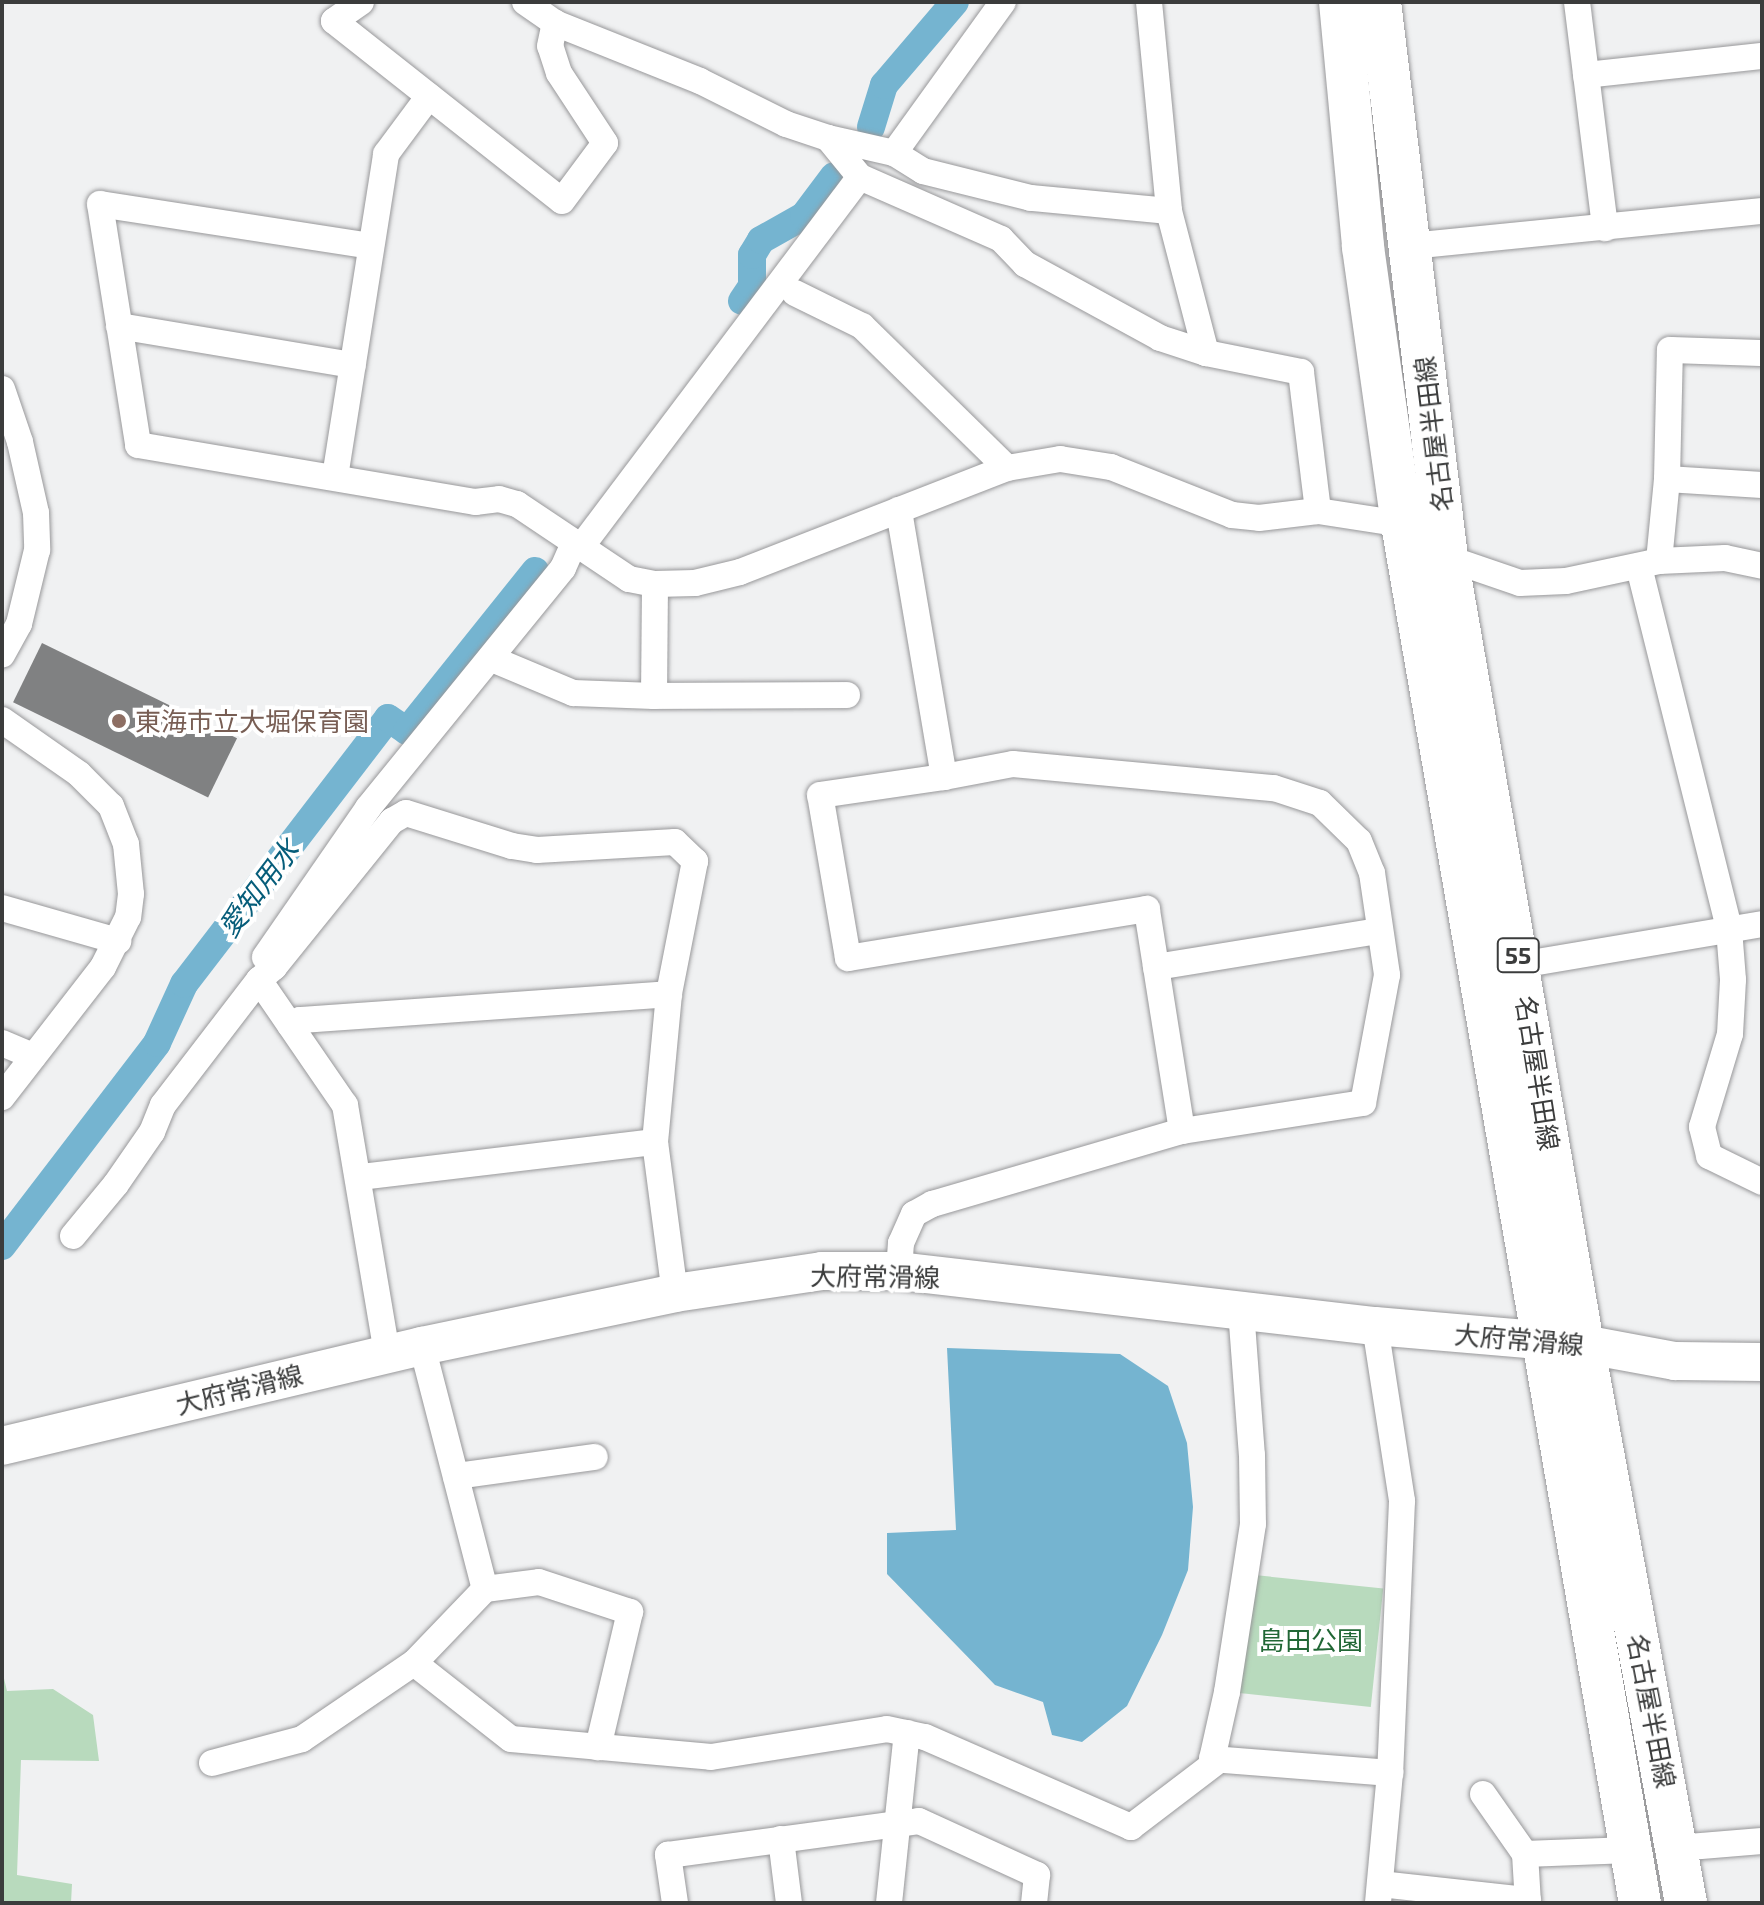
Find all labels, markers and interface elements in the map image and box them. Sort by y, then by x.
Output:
street label: 名古屋半田線 [1408,355,1458,513]
place label: 東海市立大堀保育園 [135,705,369,737]
marker: 東海市立大堀保育園 [110,712,128,730]
water label: 愛知用水 [211,833,305,943]
road number: 55 [1496,935,1540,975]
street label: 名古屋半田線 [1510,994,1566,1152]
street label: 大府常滑線 [810,1259,940,1293]
street label: 大府常滑線 [1453,1318,1585,1360]
street label: 大府常滑線 [172,1358,306,1420]
park label: 島田公園 [1259,1624,1363,1656]
street label: 名古屋半田線 [1622,1631,1682,1791]

